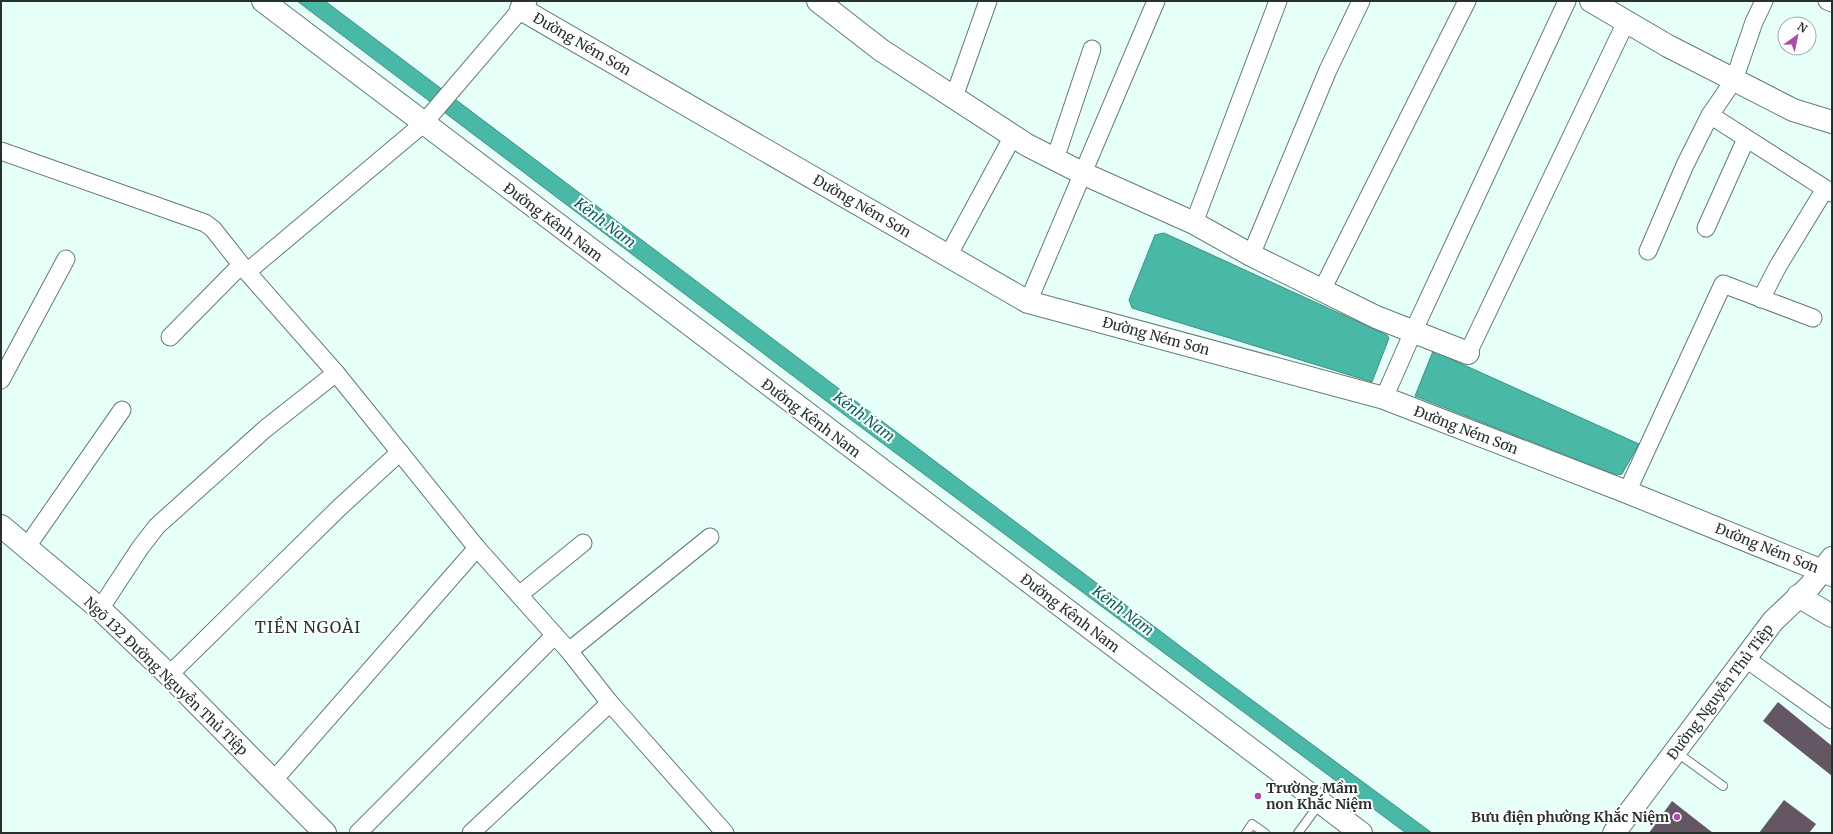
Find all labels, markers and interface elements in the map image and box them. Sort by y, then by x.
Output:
street label: Đường Ném Sơn [530,9,634,79]
north arrow [1777,16,1817,56]
text: N [1795,19,1810,36]
street label: Đường Ném Sơn [810,171,914,241]
street label: Đường Kênh Nam [500,179,606,265]
water label: Kênh Nam [571,194,639,252]
street label: Đường Ném Sơn [1100,313,1212,359]
street label: Đường Kênh Nam [758,375,864,461]
water label: Kênh Nam [829,387,899,446]
street label: Đường Ném Sơn [1411,402,1521,458]
street label: Đường Ném Sơn [1713,519,1821,577]
street label: Đường Kênh Nam [1017,570,1123,656]
water label: Kênh Nam [1088,581,1158,640]
street label: Ngõ 132 Đường Nguyễn Thủ Tiệp [80,593,252,759]
district label: TIỀN NGOÀI [255,616,361,637]
street label: Đường Nguyễn Thủ Tiệp [1663,620,1777,763]
place label: Trường Mầm non Khắc Niệm [1266,779,1372,813]
marker: Trường Mầm non Khắc Niệm [1253,791,1263,801]
place label: Bưu điện phường Khắc Niệm [1471,806,1669,826]
marker: Bưu điện phường Khắc Niệm [1672,812,1682,822]

